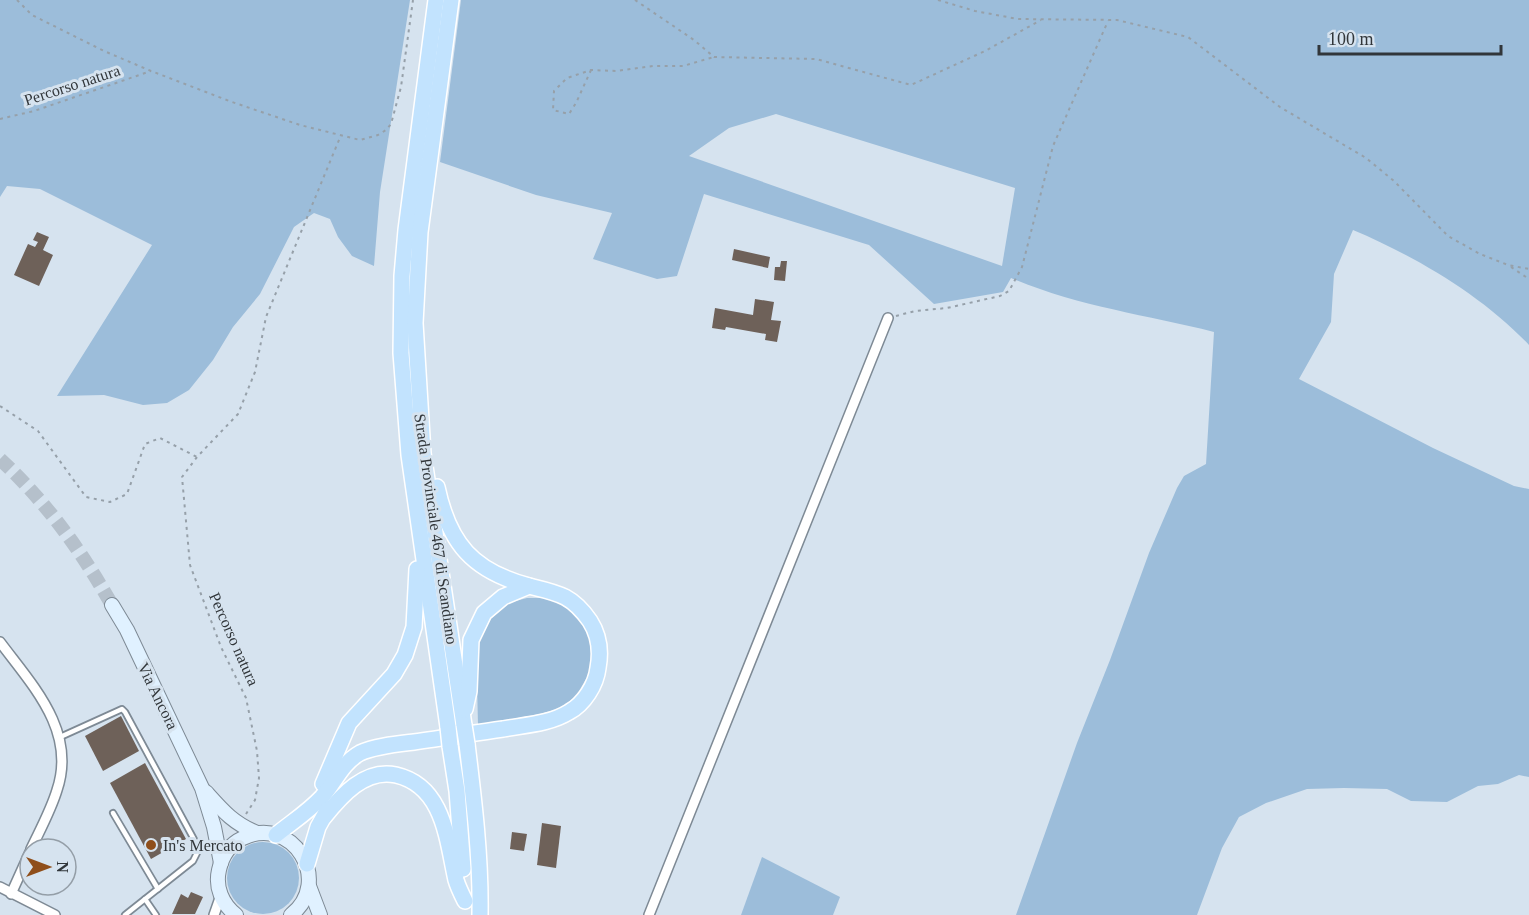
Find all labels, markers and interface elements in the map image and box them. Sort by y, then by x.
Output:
scale bar [1319,18,1500,56]
text: 100 m [1328,29,1374,49]
street label: Percorso natura [22,61,122,109]
street label: Strada Provinciale 467 di Scandiano [411,413,461,645]
street label: Percorso natura [206,590,262,688]
street label: Via Ancora [135,660,181,732]
north arrow [18,837,78,897]
place label: In's Mercato [163,837,243,854]
marker: In's Mercato [144,838,158,852]
text: N [54,861,71,873]

